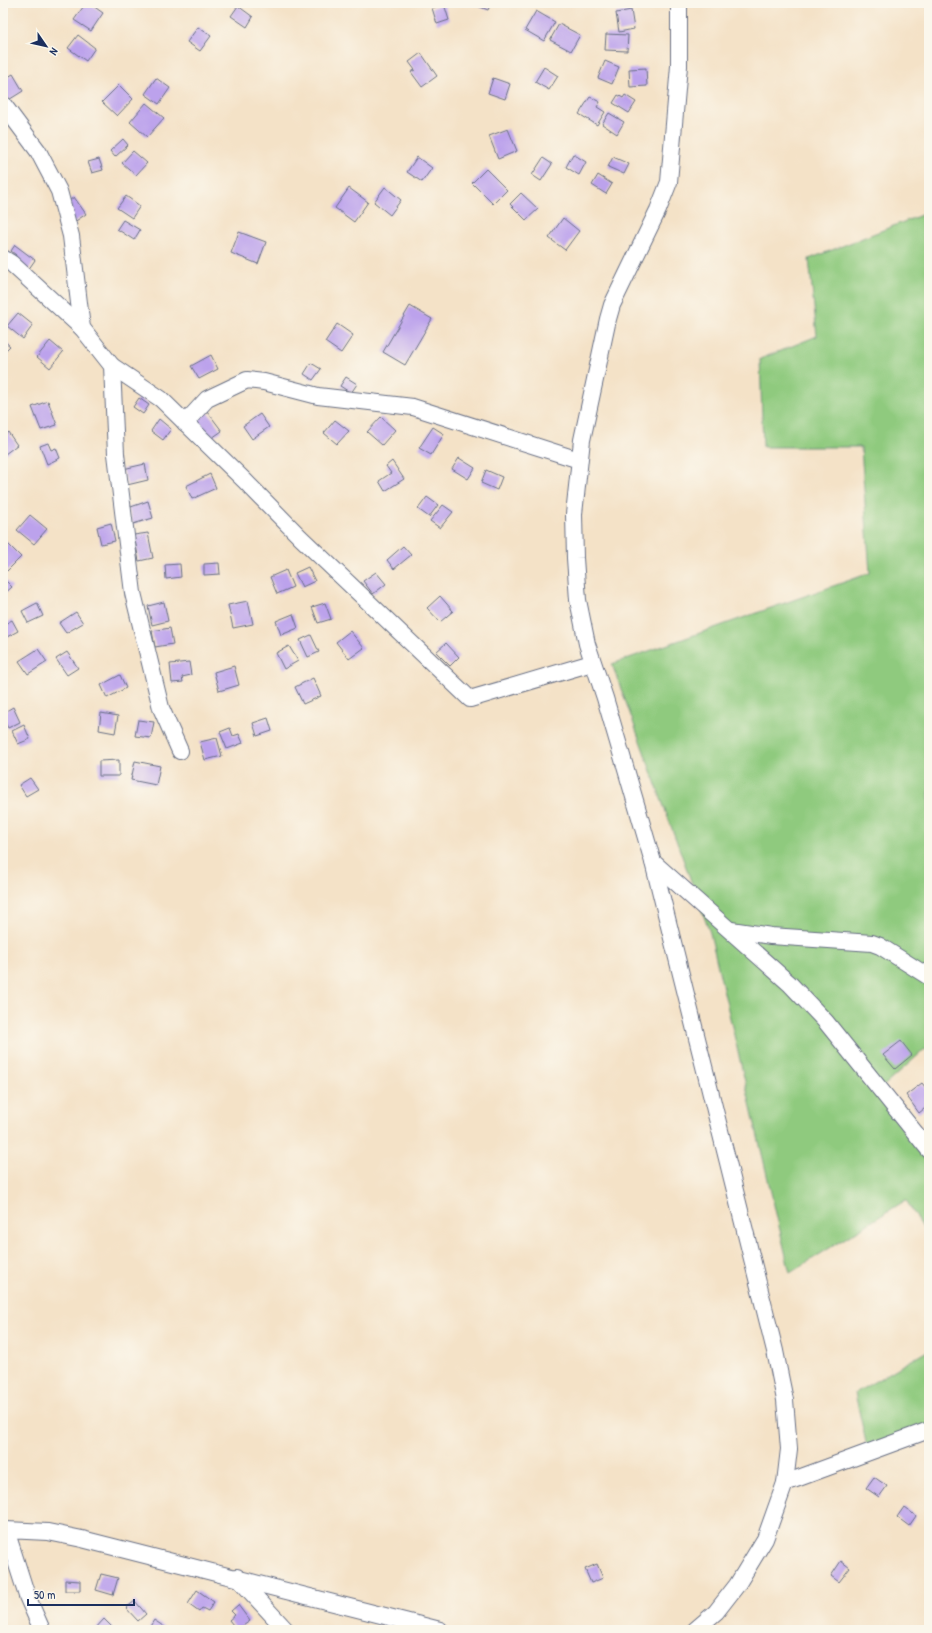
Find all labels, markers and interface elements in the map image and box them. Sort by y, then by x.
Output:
north arrow [26,26,66,66]
text: N [47,45,62,58]
scale bar [28,1581,134,1607]
text: 50 m [34,1586,55,1603]

